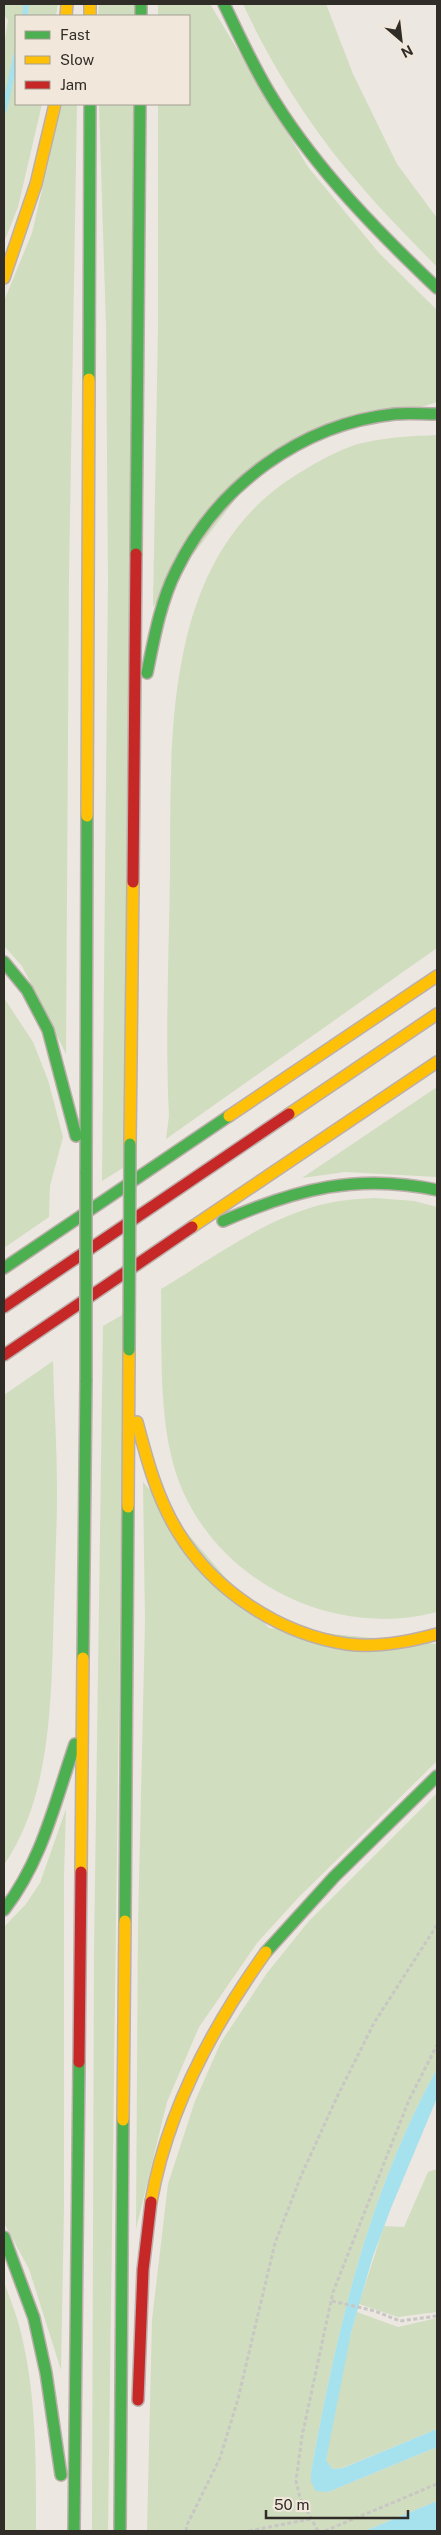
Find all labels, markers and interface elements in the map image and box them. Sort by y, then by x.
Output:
legend [15,15,190,105]
north arrow [376,15,426,65]
text: Fast [60,26,90,43]
text: N [399,42,416,61]
text: Slow [60,51,95,68]
text: Jam [60,76,87,93]
scale bar [266,2488,408,2520]
text: 50 m [274,2496,309,2513]

